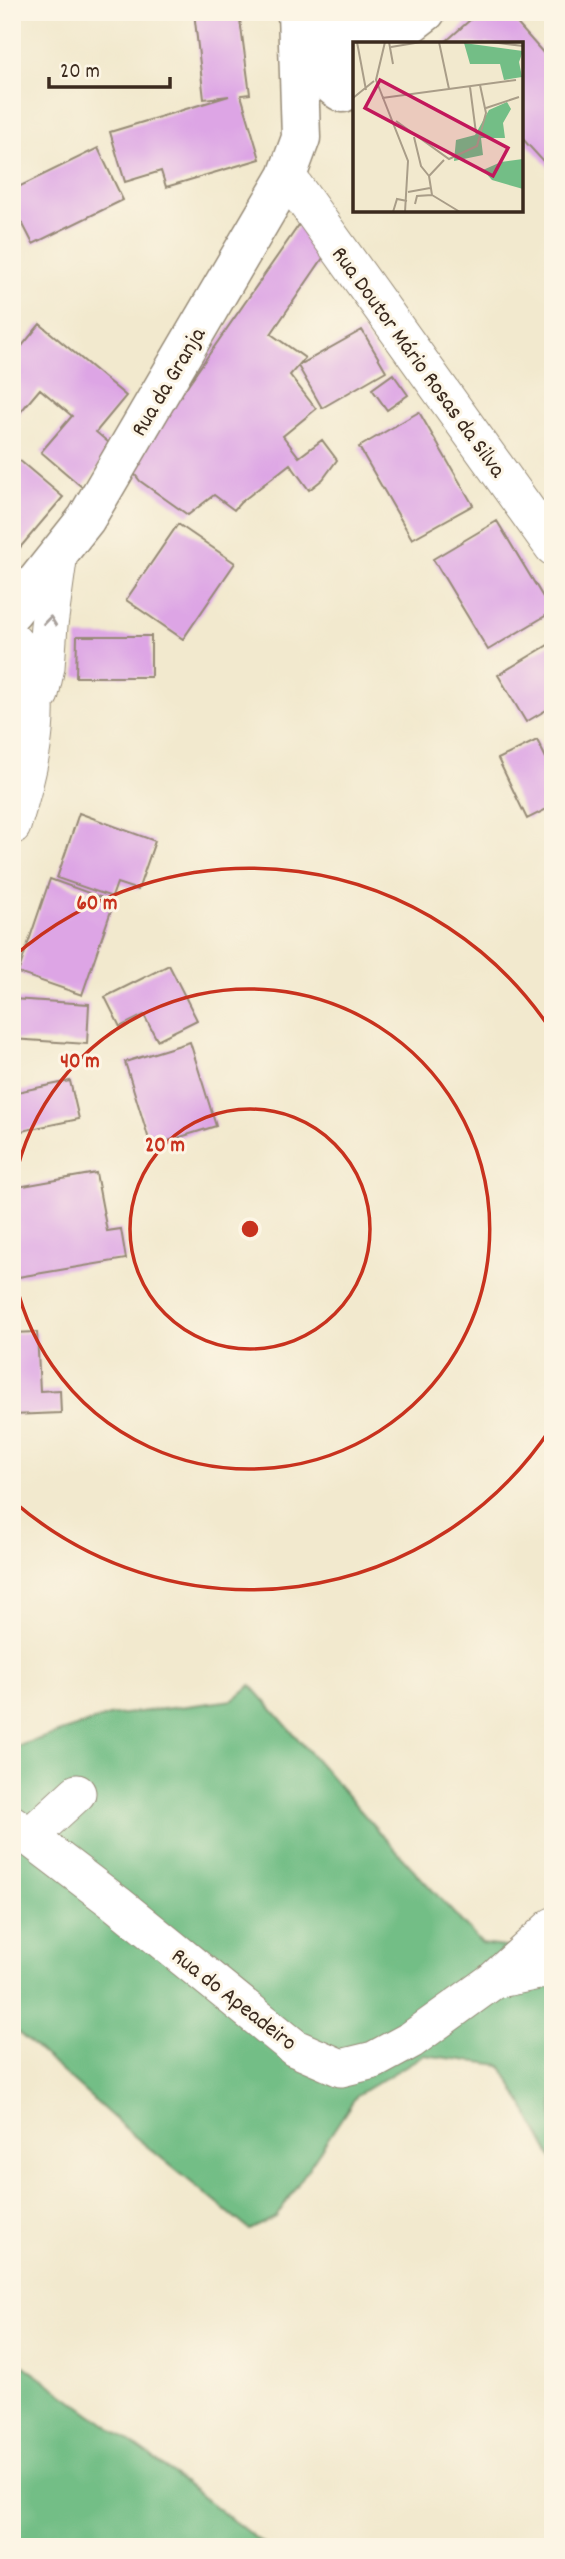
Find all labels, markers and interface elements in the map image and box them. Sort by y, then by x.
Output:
inset map [353,42,523,212]
scale bar [49,46,170,90]
text: 20 m [60,58,100,88]
street label: Rua Doutor Mário Rosas da Silva [322,241,513,487]
street label: Rua da Granja [124,321,216,444]
one-way arrow [42,615,57,626]
text: 60 m [77,890,117,920]
text: 40 m [60,1048,100,1078]
text: 20 m [145,1132,185,1162]
centre of rings [238,1217,262,1241]
street label: Rua do Apeadeiro [163,1941,303,2060]

